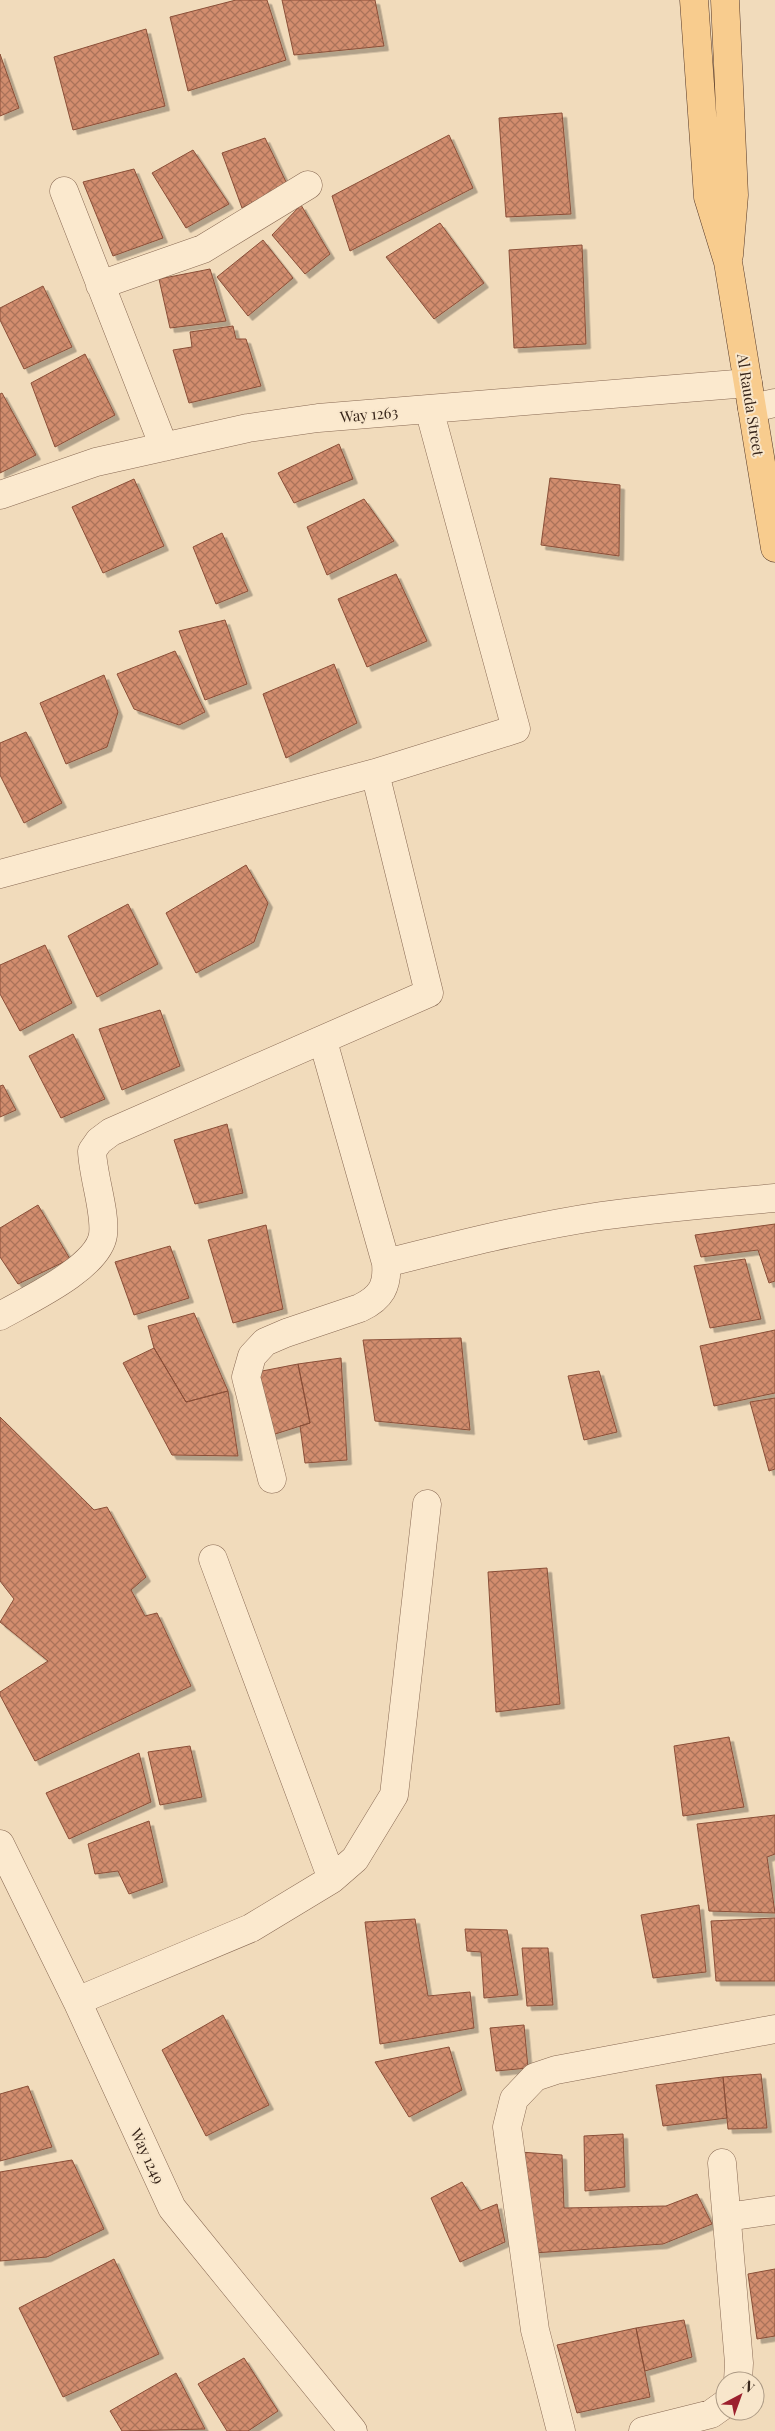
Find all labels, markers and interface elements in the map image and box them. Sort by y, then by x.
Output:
street label: Al Rauda Street [733,351,769,458]
street label: Way 1263 [338,401,399,427]
street label: Way 1249 [126,2124,170,2187]
north arrow [715,2371,765,2421]
text: N [739,2375,759,2396]

